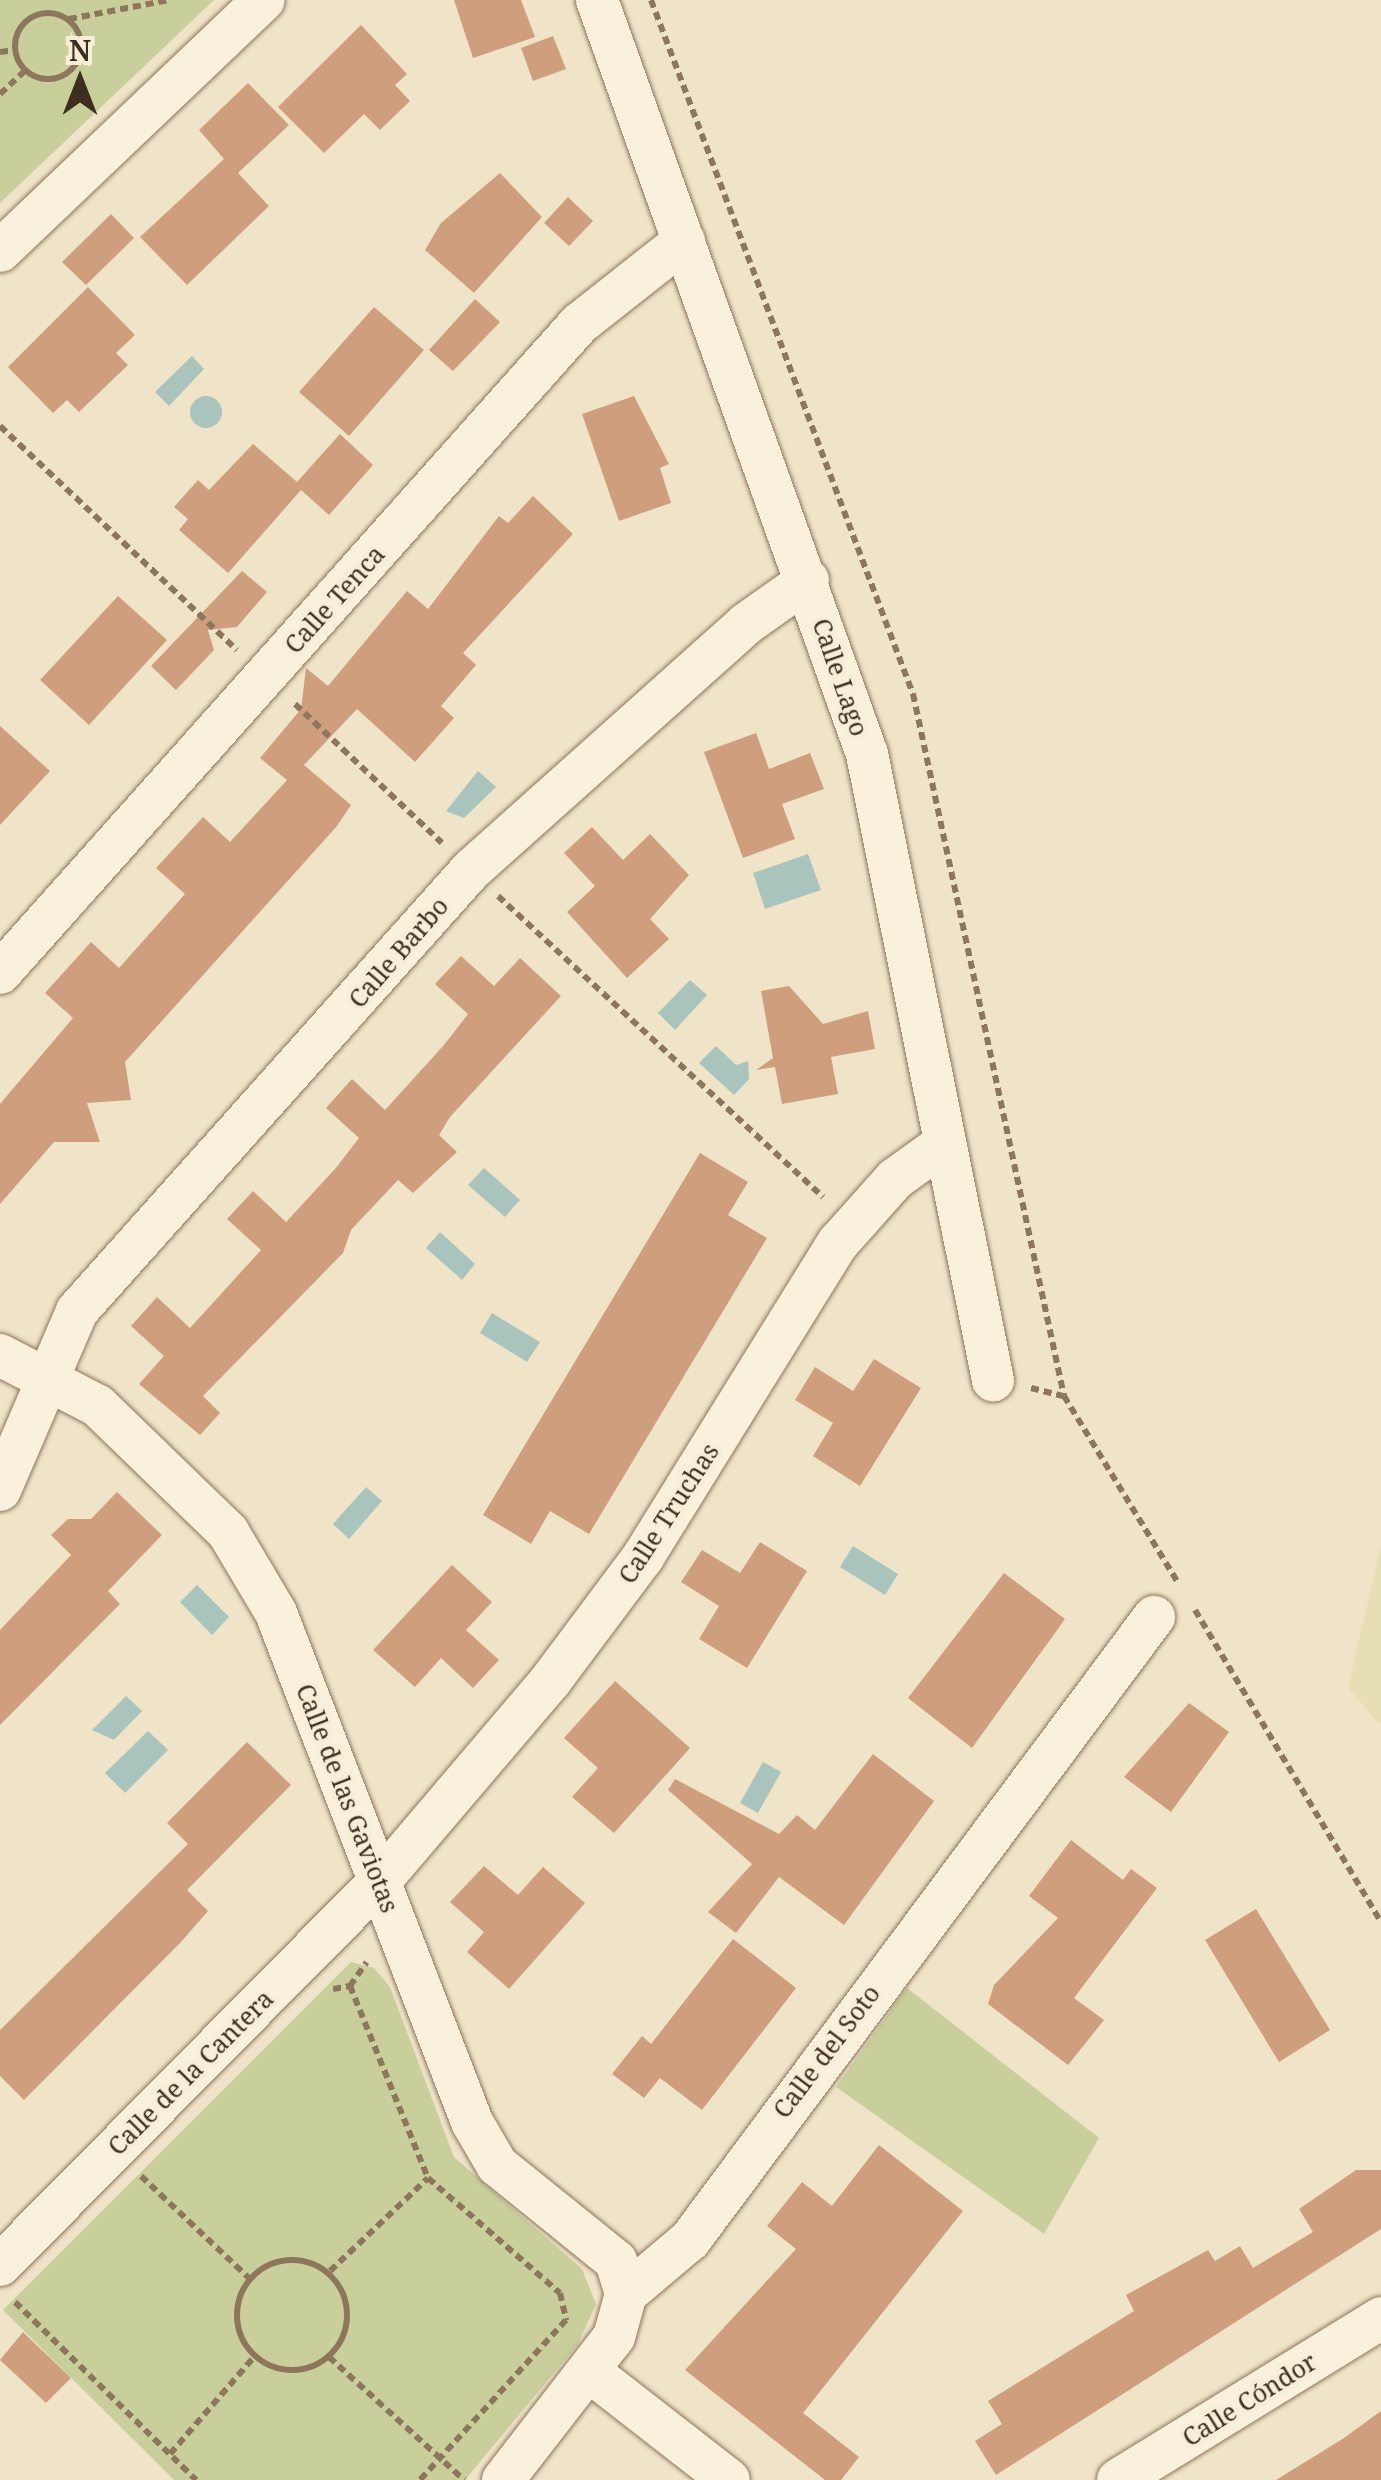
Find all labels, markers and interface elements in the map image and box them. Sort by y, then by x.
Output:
north arrow [30,30,130,130]
text: N [69,31,91,69]
street label: Calle Tenca [278,539,390,659]
street label: Calle Lago [807,614,875,740]
street label: Calle Barbo [342,891,454,1013]
street label: Calle Truchas [611,1437,725,1589]
street label: Calle de las Gaviotas [291,1679,405,1917]
street label: Calle del Soto [766,1978,886,2124]
street label: Calle de la Cantera [101,1983,279,2161]
street label: Calle Cóndor [1176,2346,1322,2452]

